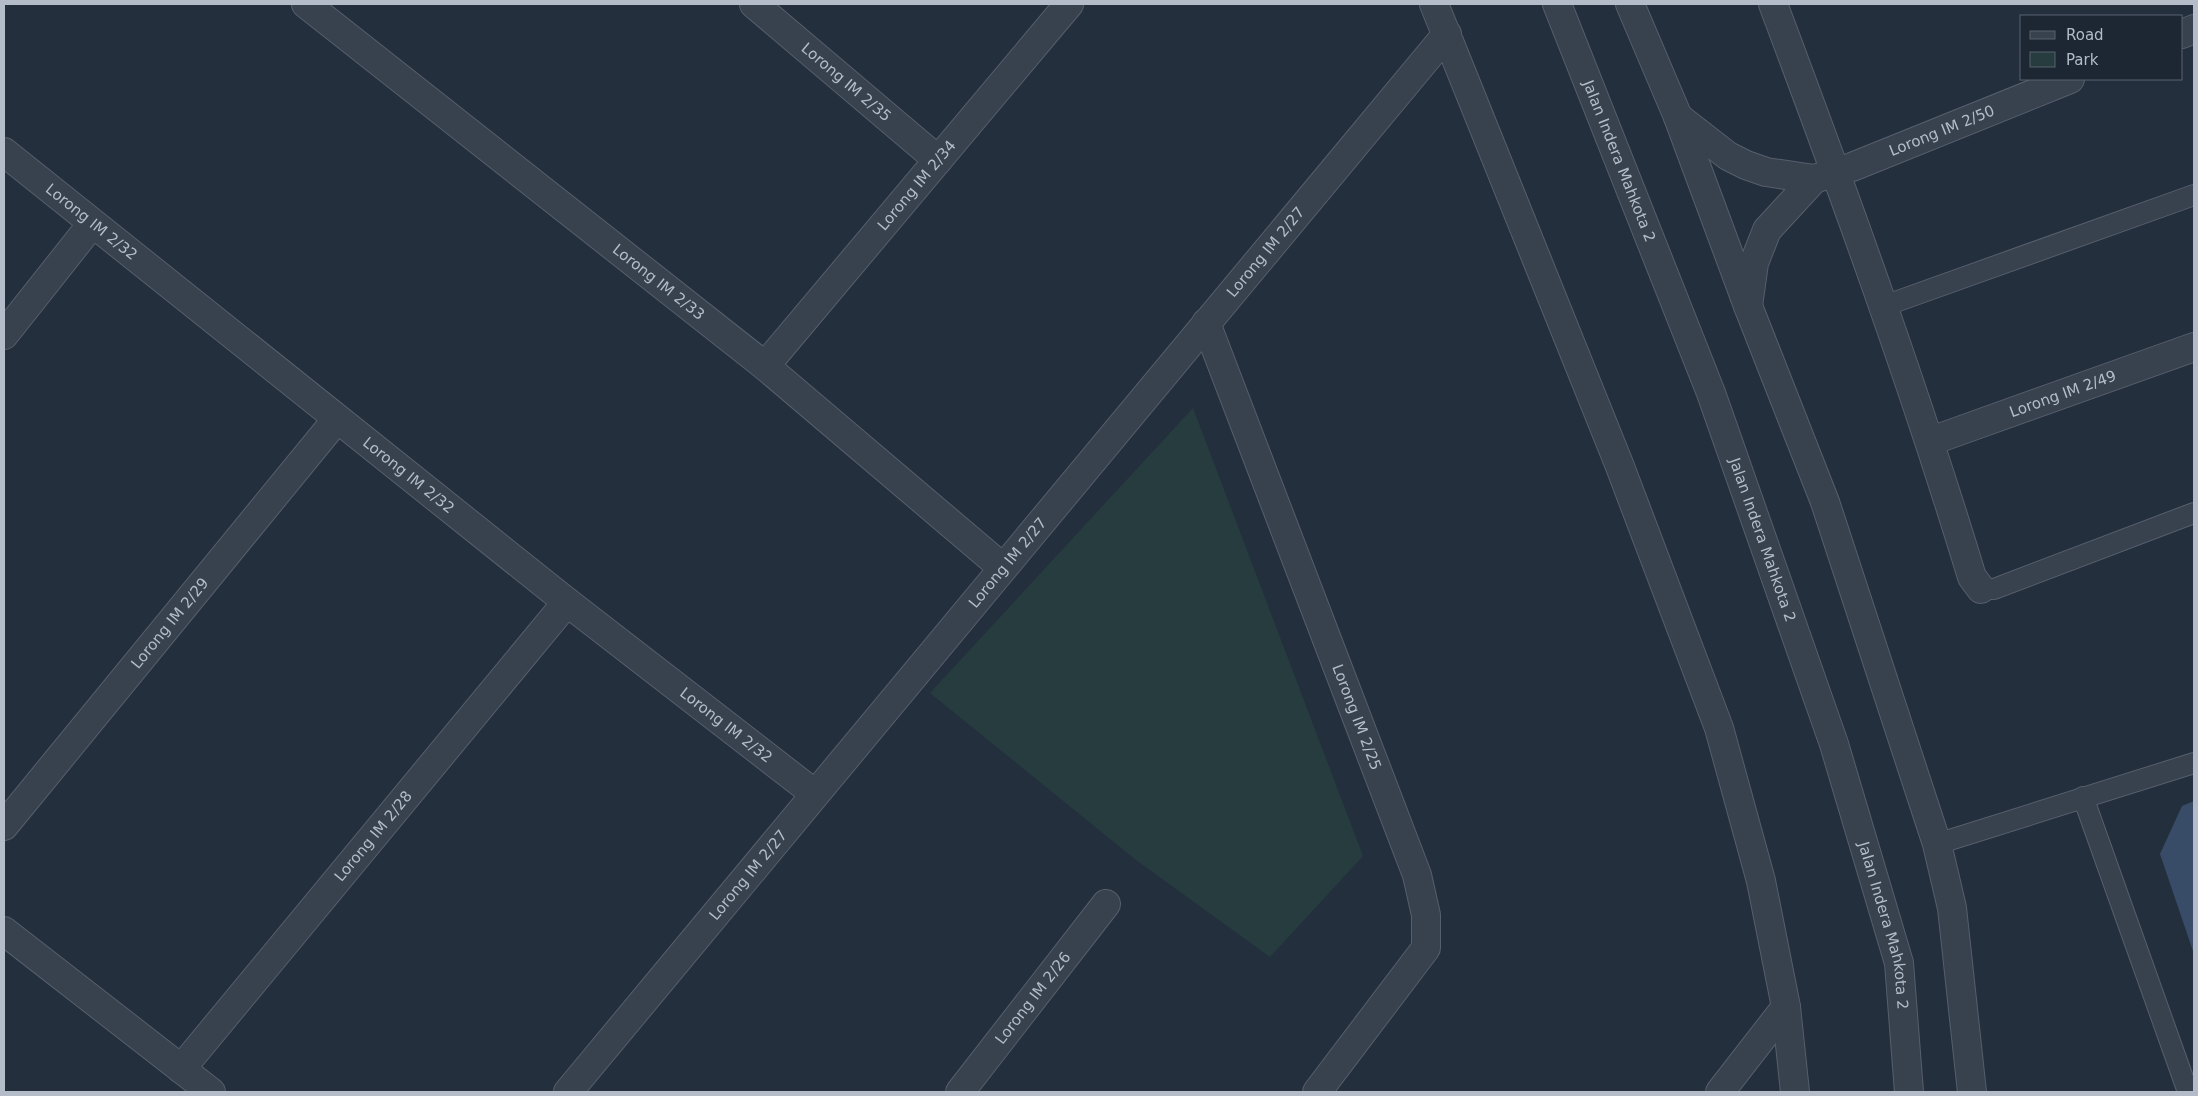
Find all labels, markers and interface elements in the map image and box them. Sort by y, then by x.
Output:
legend [2020,15,2183,80]
text: Road [2066,26,2104,44]
street label: Lorong IM 2/35 [798,39,895,125]
text: Park [2066,51,2099,69]
street label: Jalan Indera Mahkota 2 [1579,77,1659,245]
street label: Lorong IM 2/50 [1887,101,1997,160]
street label: Lorong IM 2/34 [874,137,960,234]
street label: Lorong IM 2/32 [42,180,141,264]
street label: Lorong IM 2/27 [1223,203,1309,301]
street label: Lorong IM 2/33 [609,240,708,324]
street label: Lorong IM 2/49 [2007,367,2119,421]
street label: Lorong IM 2/32 [359,433,458,517]
street label: Jalan Indera Mahkota 2 [1725,454,1800,624]
street label: Lorong IM 2/27 [965,514,1050,612]
street label: Lorong IM 2/29 [127,574,212,672]
street label: Lorong IM 2/25 [1328,662,1385,773]
street label: Lorong IM 2/32 [676,684,776,767]
street label: Lorong IM 2/28 [331,787,416,885]
street label: Lorong IM 2/27 [705,826,791,924]
street label: Jalan Indera Mahkota 2 [1854,839,1912,1010]
street label: Lorong IM 2/26 [992,948,1074,1048]

